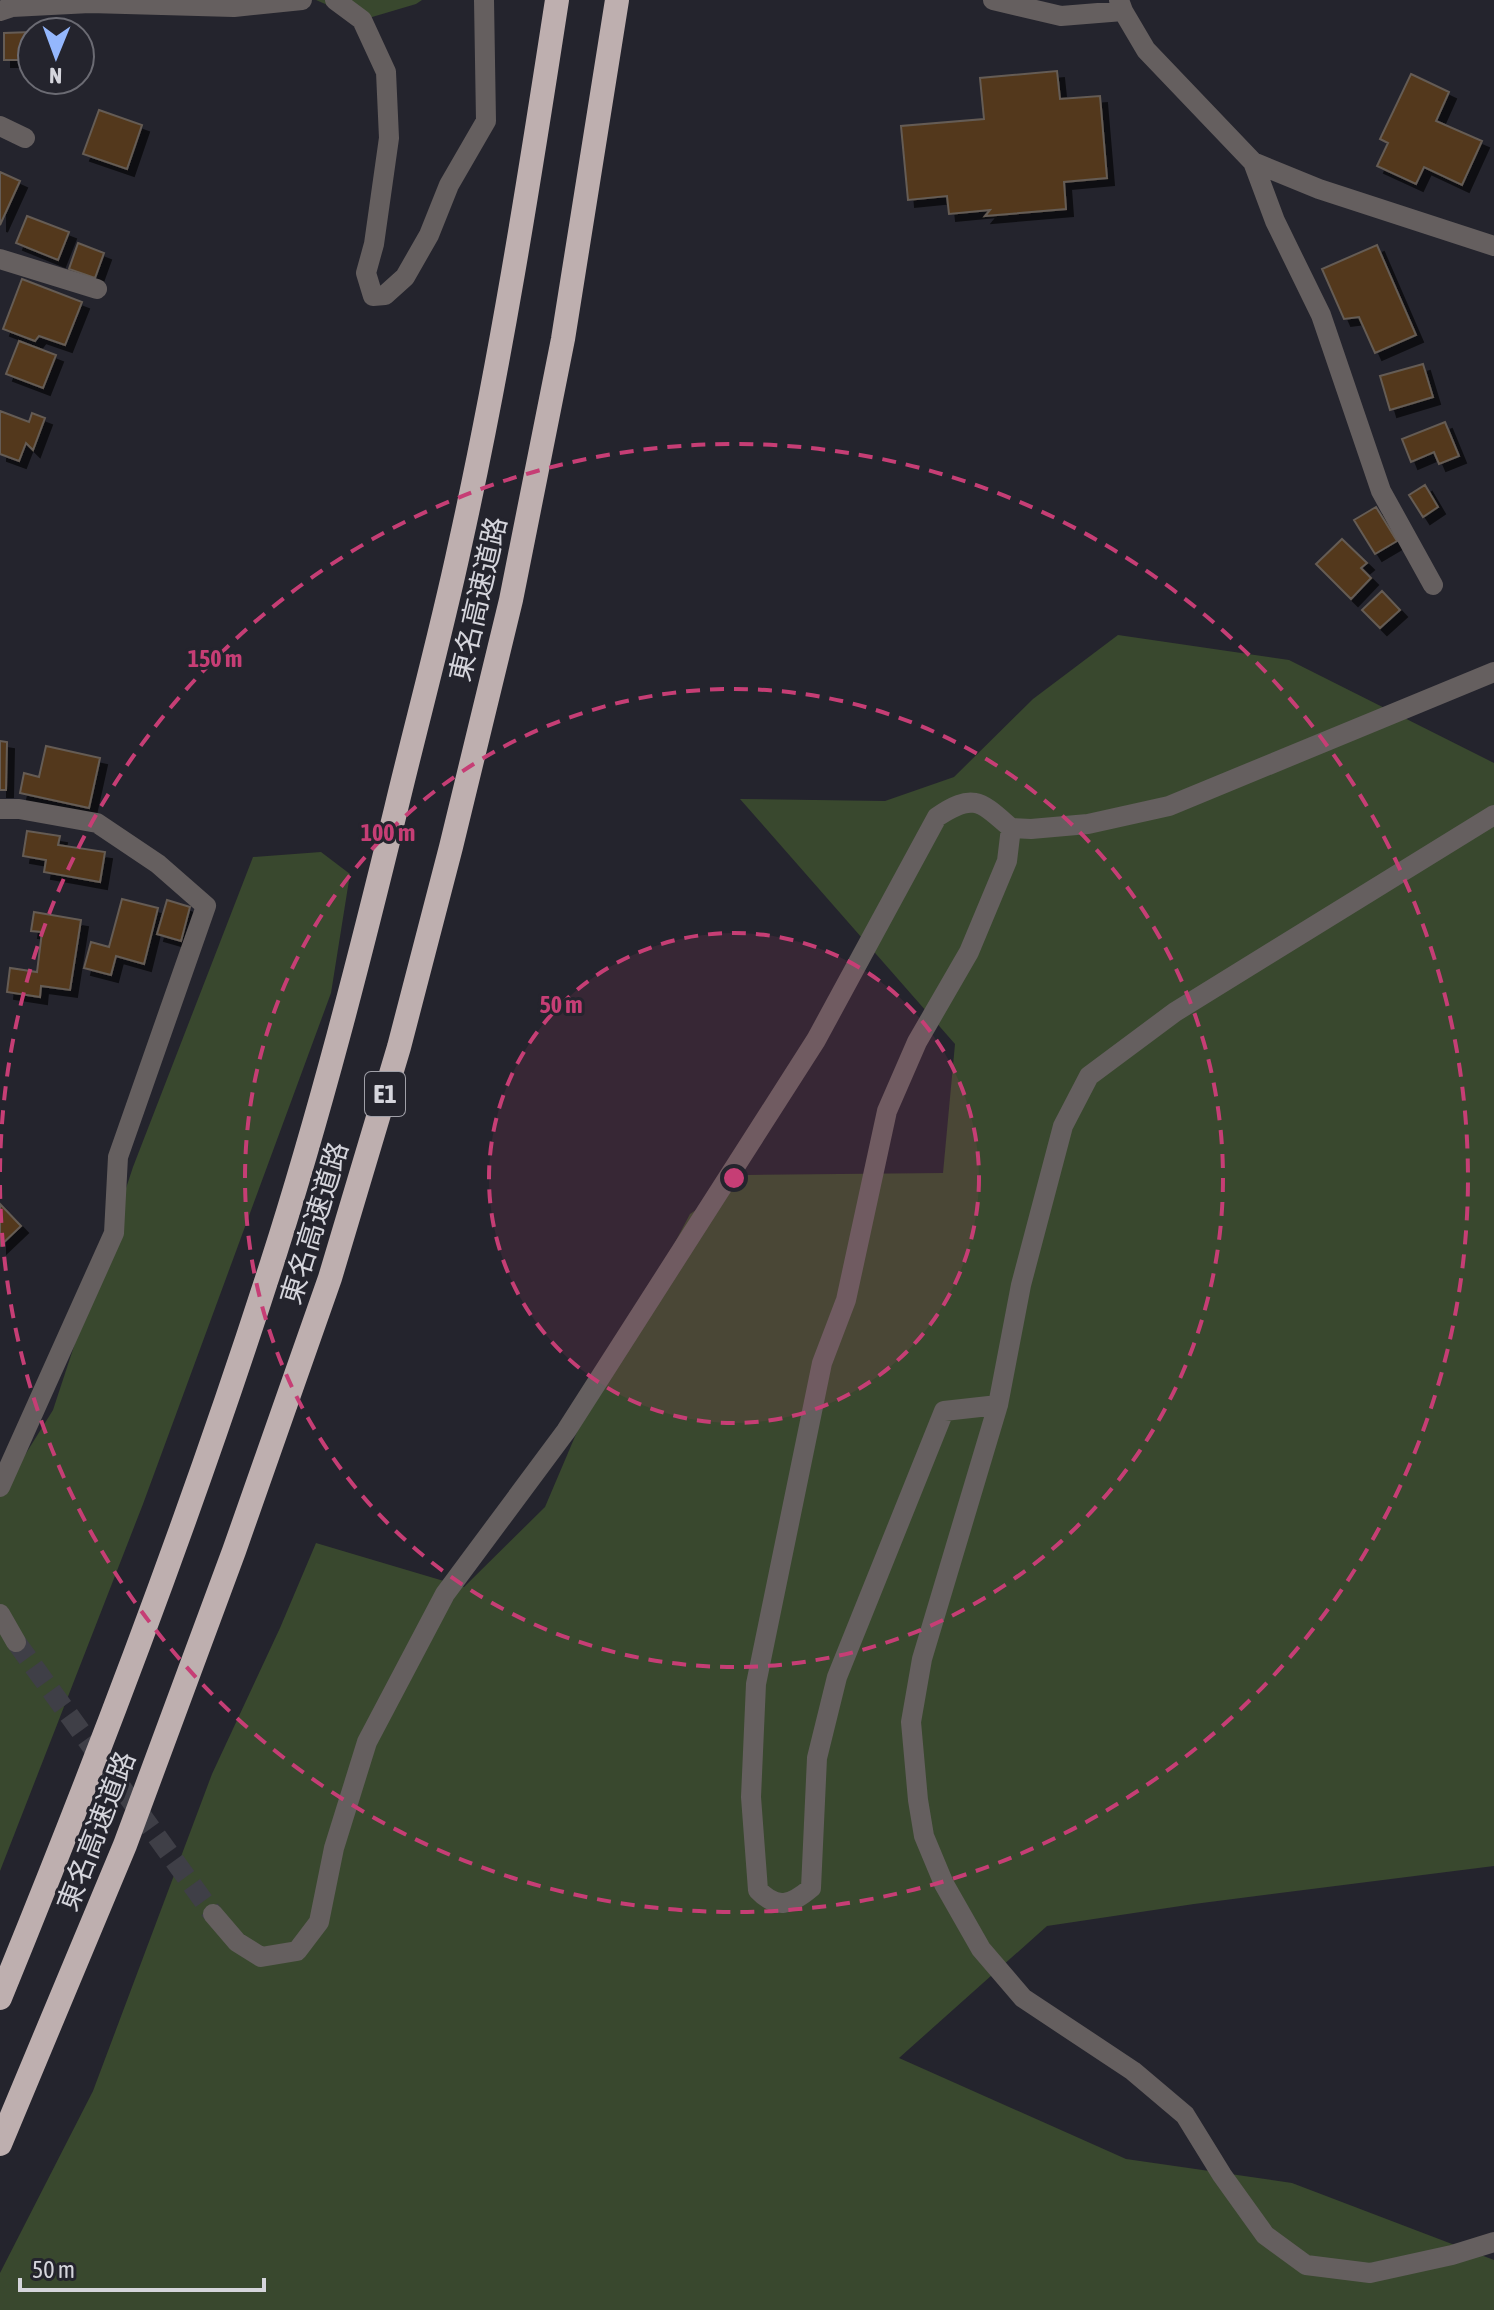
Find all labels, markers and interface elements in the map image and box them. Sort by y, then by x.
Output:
north arrow [16,16,96,96]
text: N [49,63,62,89]
street label: 東名高速道路 [444,514,512,684]
text: 150 m [188,645,242,672]
text: 100 m [361,819,415,846]
text: 50 m [539,991,583,1018]
road number: E1 [365,1072,405,1116]
street label: 東名高速道路 [274,1138,354,1308]
centre of rings [720,1164,748,1192]
street label: 東名高速道路 [51,1747,141,1915]
scale bar [20,2242,264,2292]
text: 50 m [32,2256,75,2283]

